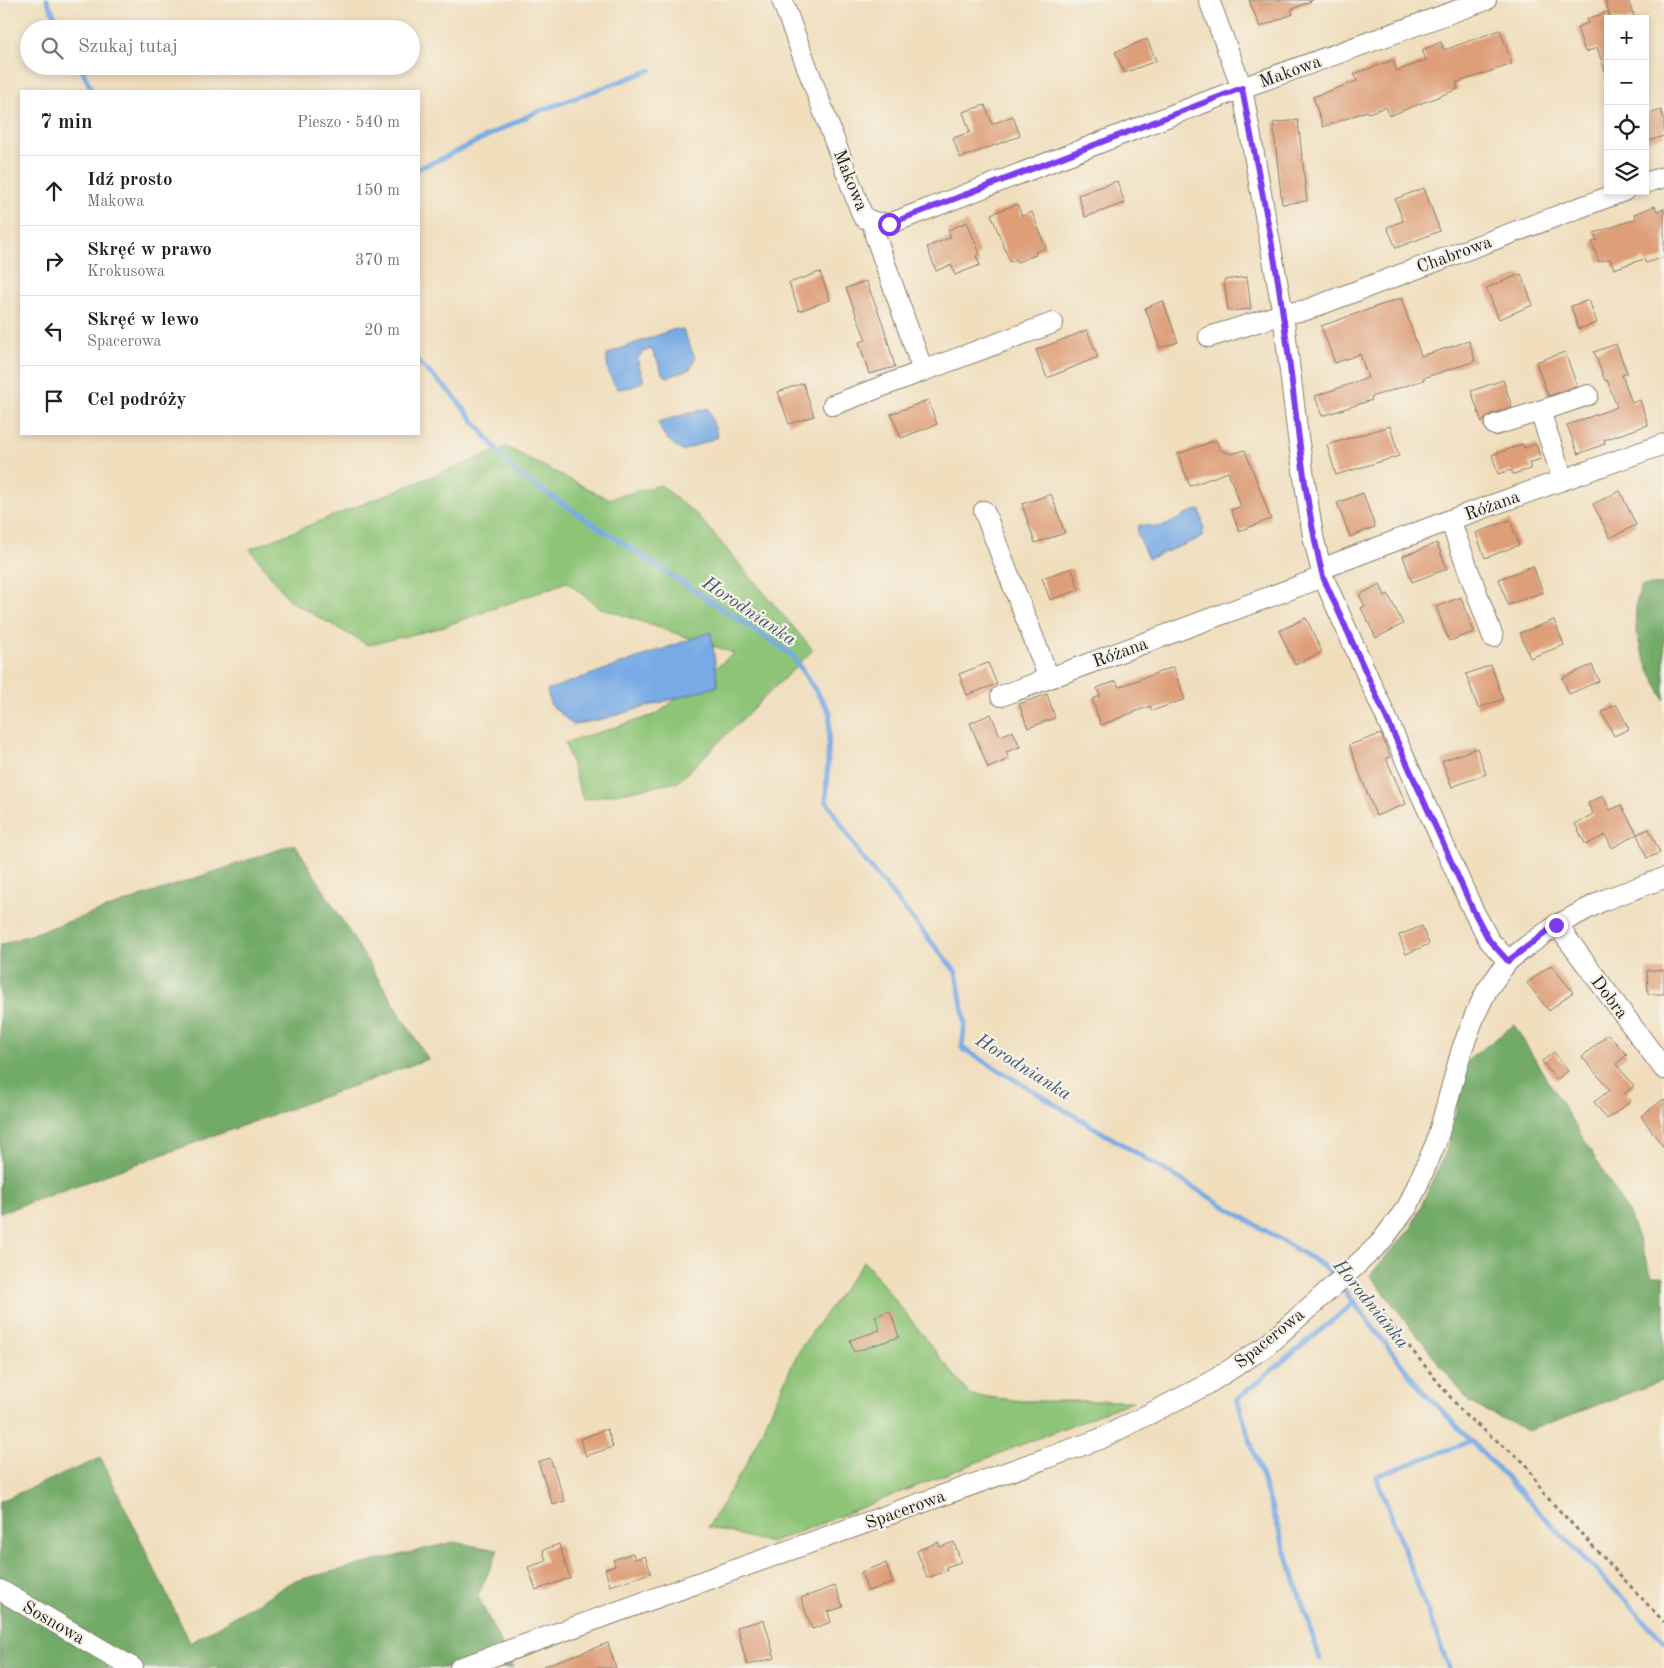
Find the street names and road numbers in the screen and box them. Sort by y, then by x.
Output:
street label: Makowa [1257,52,1324,91]
street label: Makowa [830,147,870,214]
street label: Chabrowa [1414,233,1494,277]
street label: Różana [1462,488,1522,524]
street label: Różana [1090,635,1150,671]
street label: Dobra [1587,973,1631,1022]
street label: Spacerowa [1231,1305,1308,1372]
street label: Spacerowa [863,1487,948,1533]
street label: Sosnowa [19,1598,88,1648]

